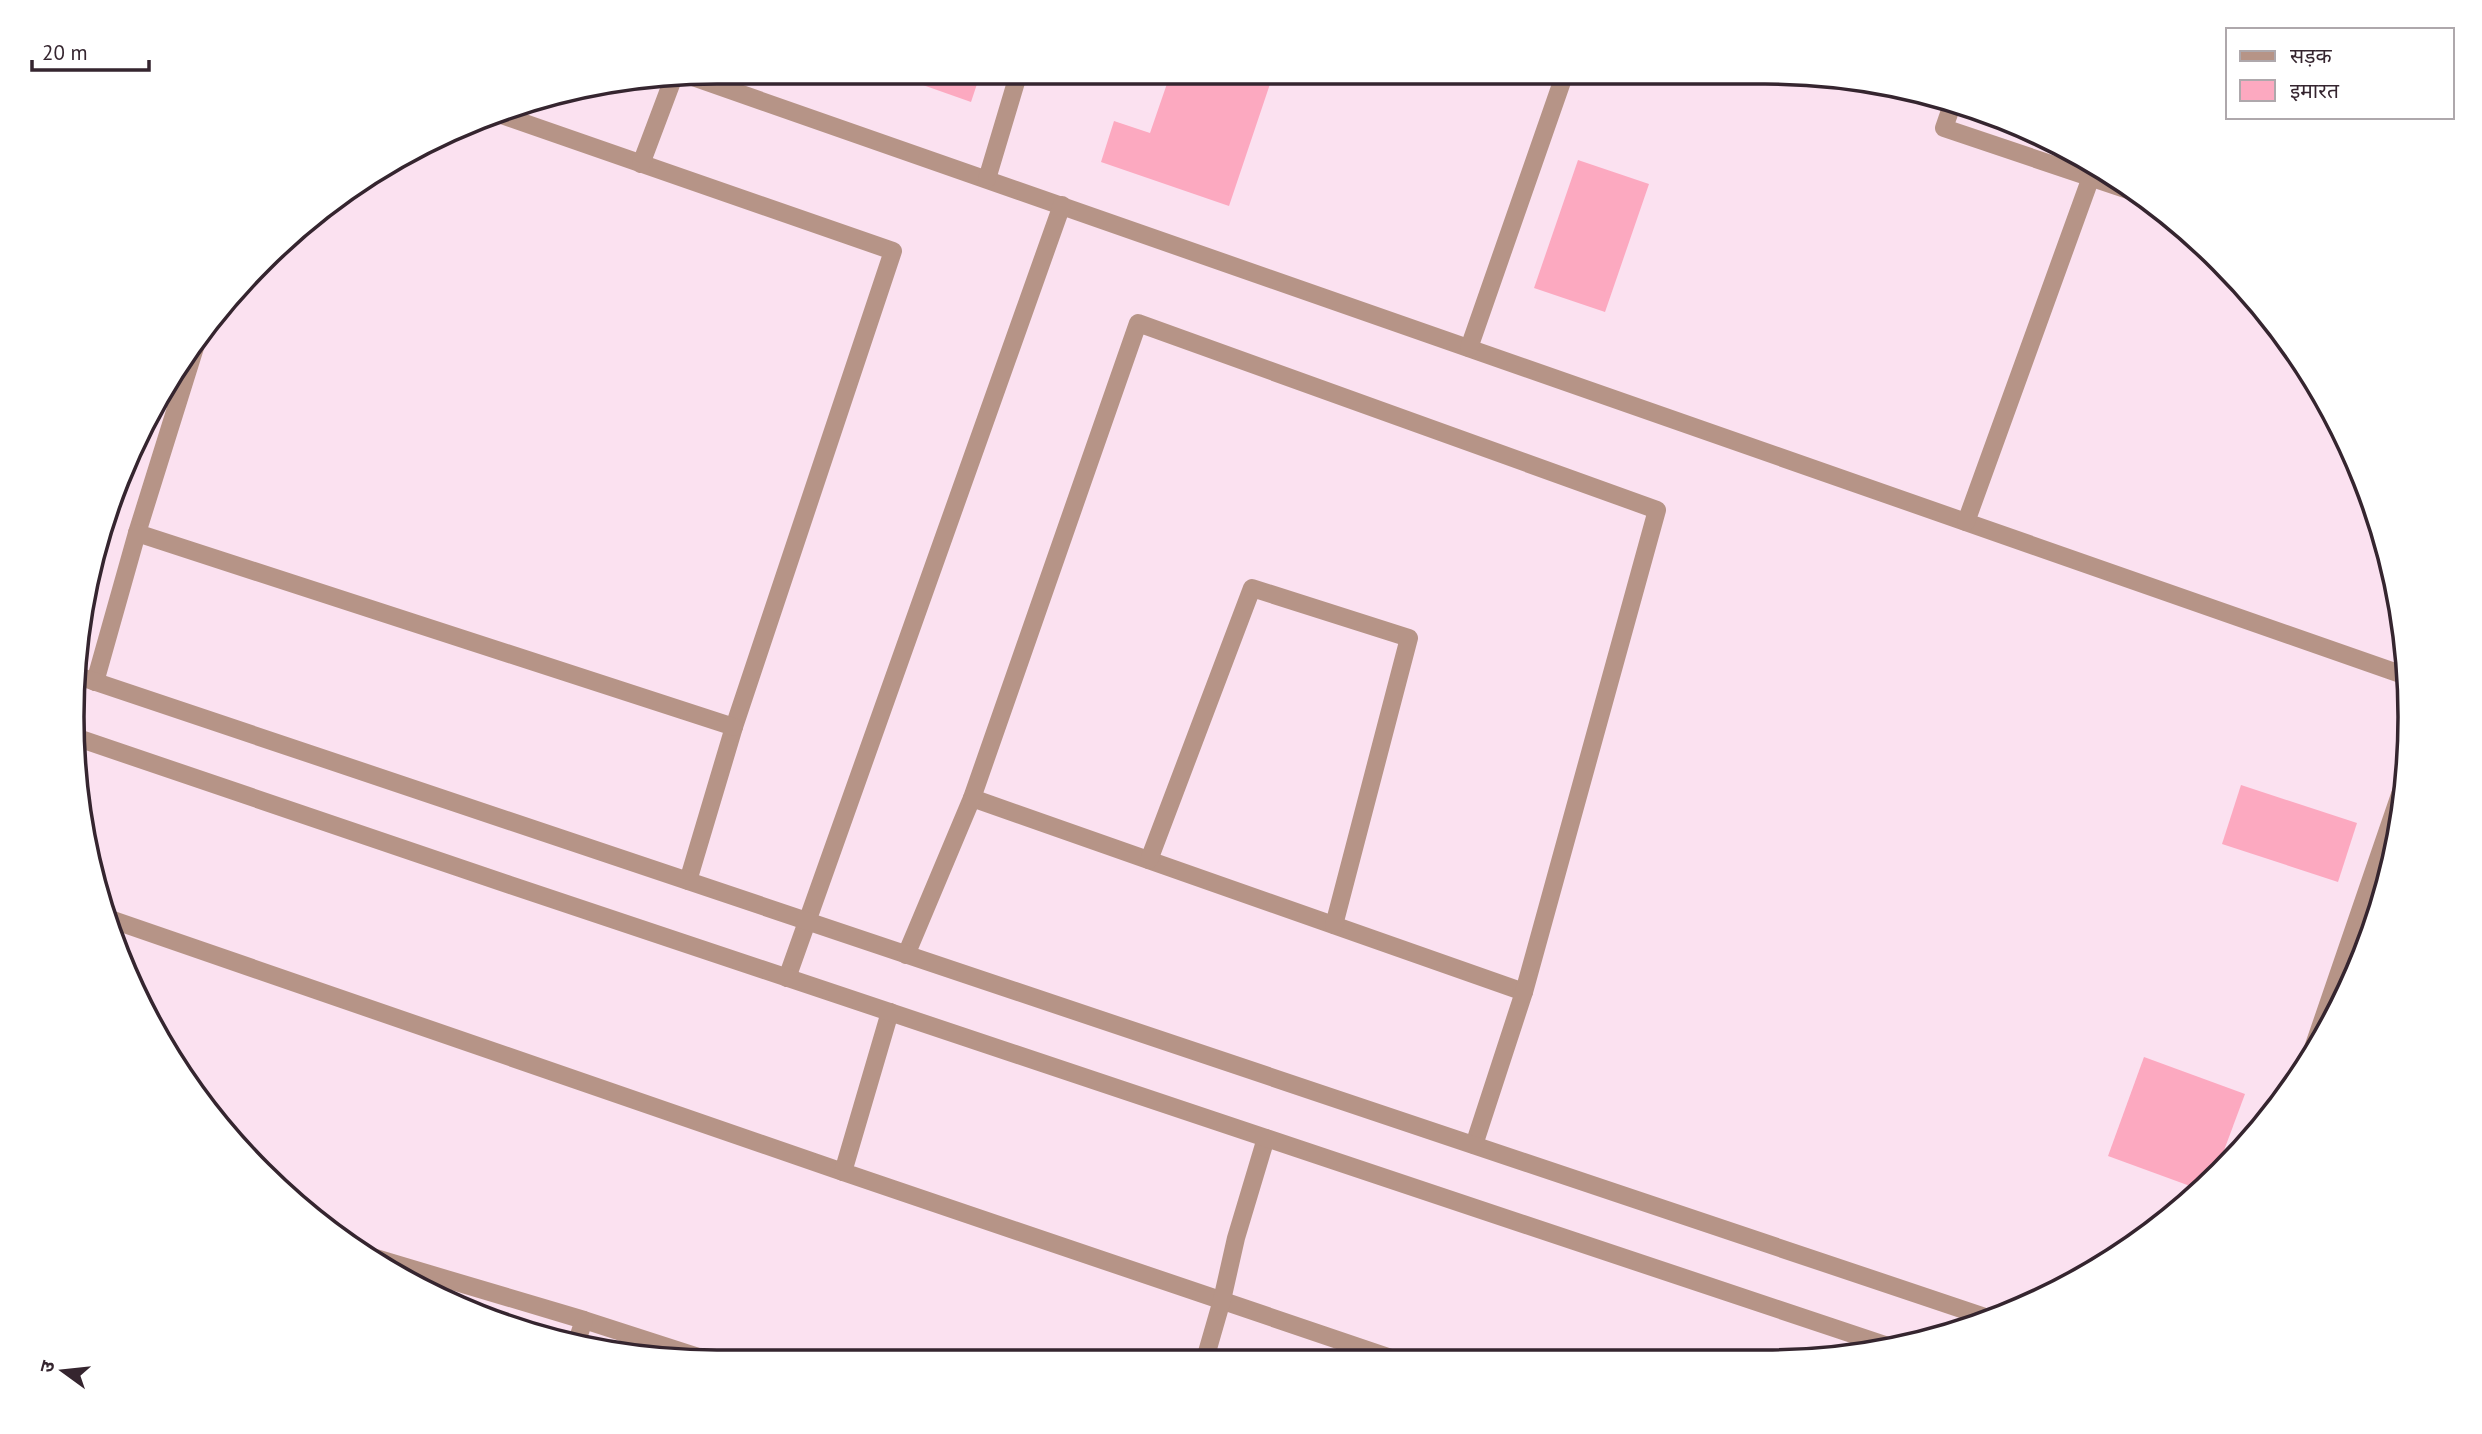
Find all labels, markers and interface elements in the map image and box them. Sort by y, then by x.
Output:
scale bar [32,28,149,72]
legend [2226,28,2454,119]
text: 20 m [42,39,88,66]
text: सड़क [2290,42,2332,69]
text: इमारत [2290,77,2340,104]
north arrow [28,1336,98,1406]
text: उ [34,1357,60,1375]

